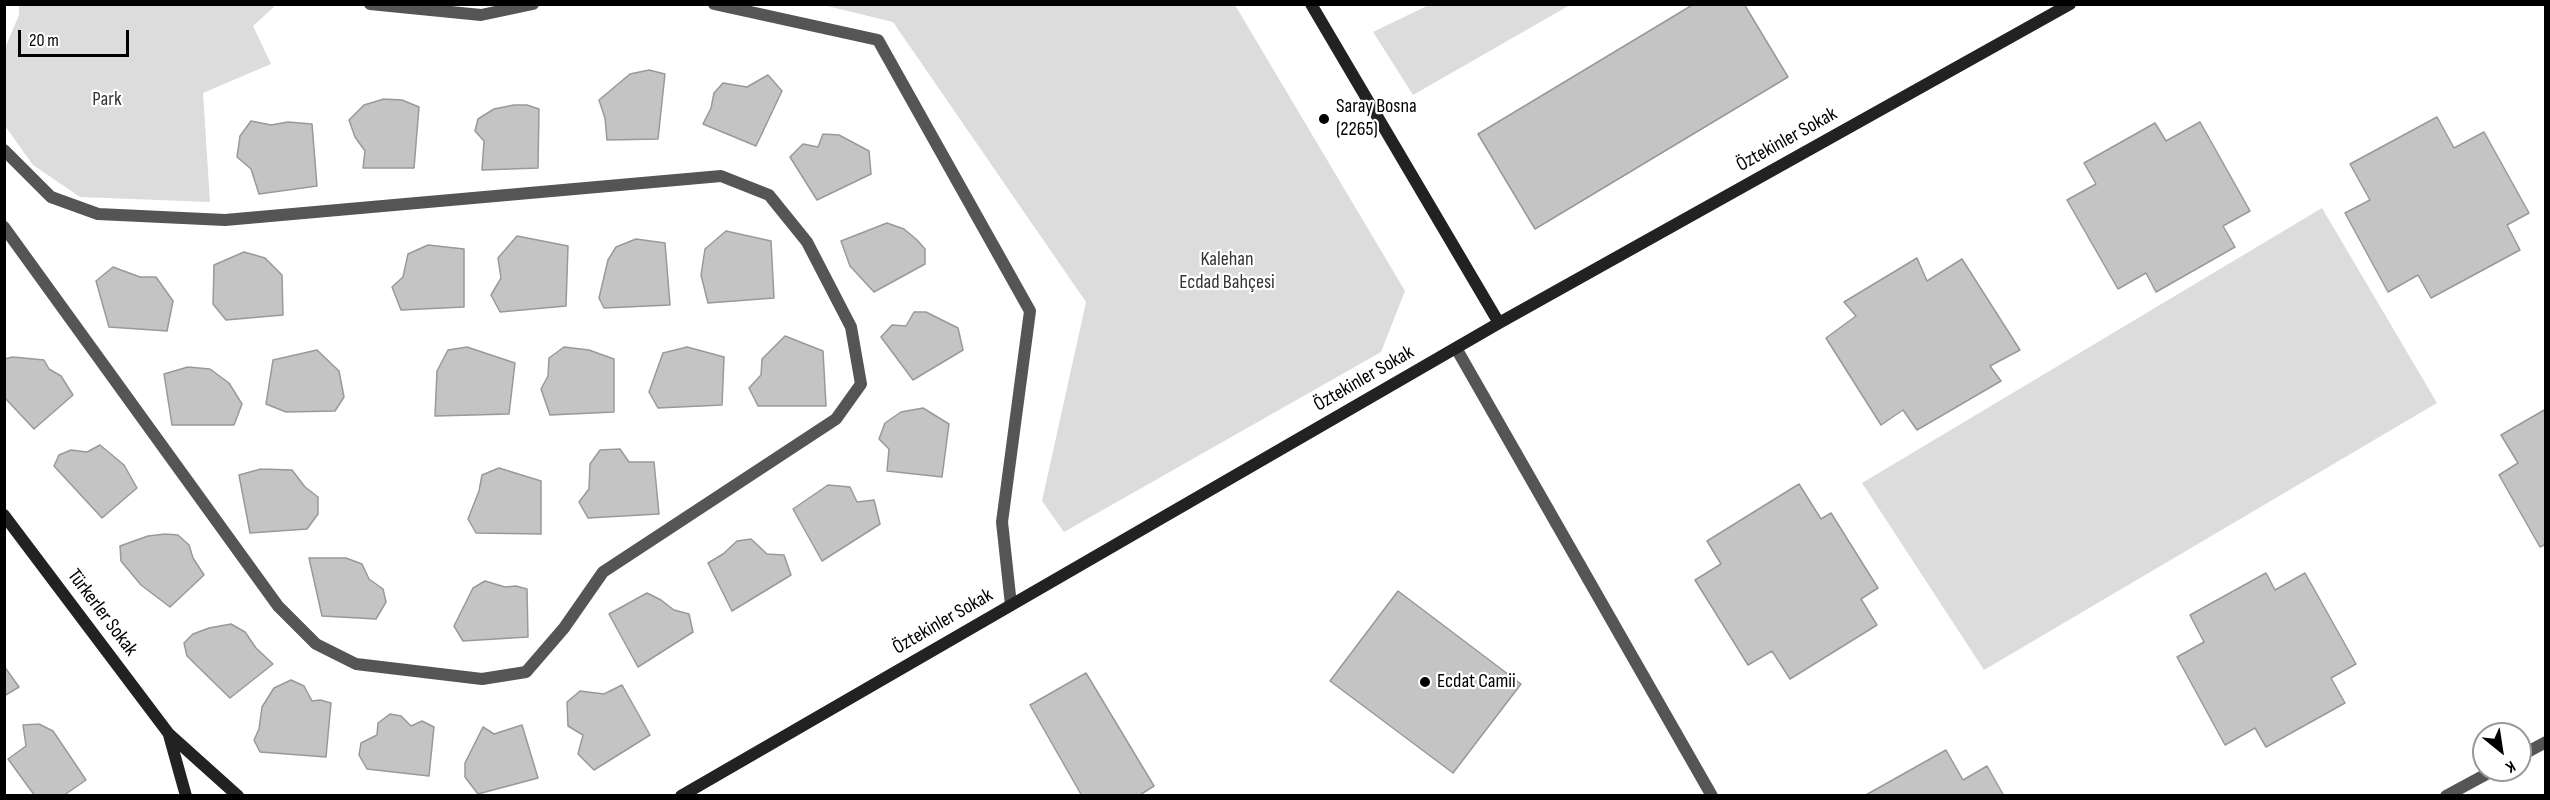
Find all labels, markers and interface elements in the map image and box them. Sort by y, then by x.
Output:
scale bar [21,18,132,56]
text: 20 m [29,30,59,51]
park label: Park [92,88,122,112]
place label: Saray Bosna (2265) [1336,95,1417,142]
street label: Öztekinler Sokak [1732,102,1842,178]
marker: Saray Bosna (2265) [1317,112,1331,126]
park label: Kalehan Ecdad Bahçesi [1179,248,1275,295]
street label: Öztekinler Sokak [1310,341,1418,417]
street label: Türkerler Sokak [62,565,142,661]
street label: Öztekinler Sokak [889,584,997,660]
place label: Ecdat Camii [1437,670,1516,694]
marker: Ecdat Camii [1418,675,1432,689]
north arrow [2472,722,2532,782]
text: K [2502,756,2518,776]

